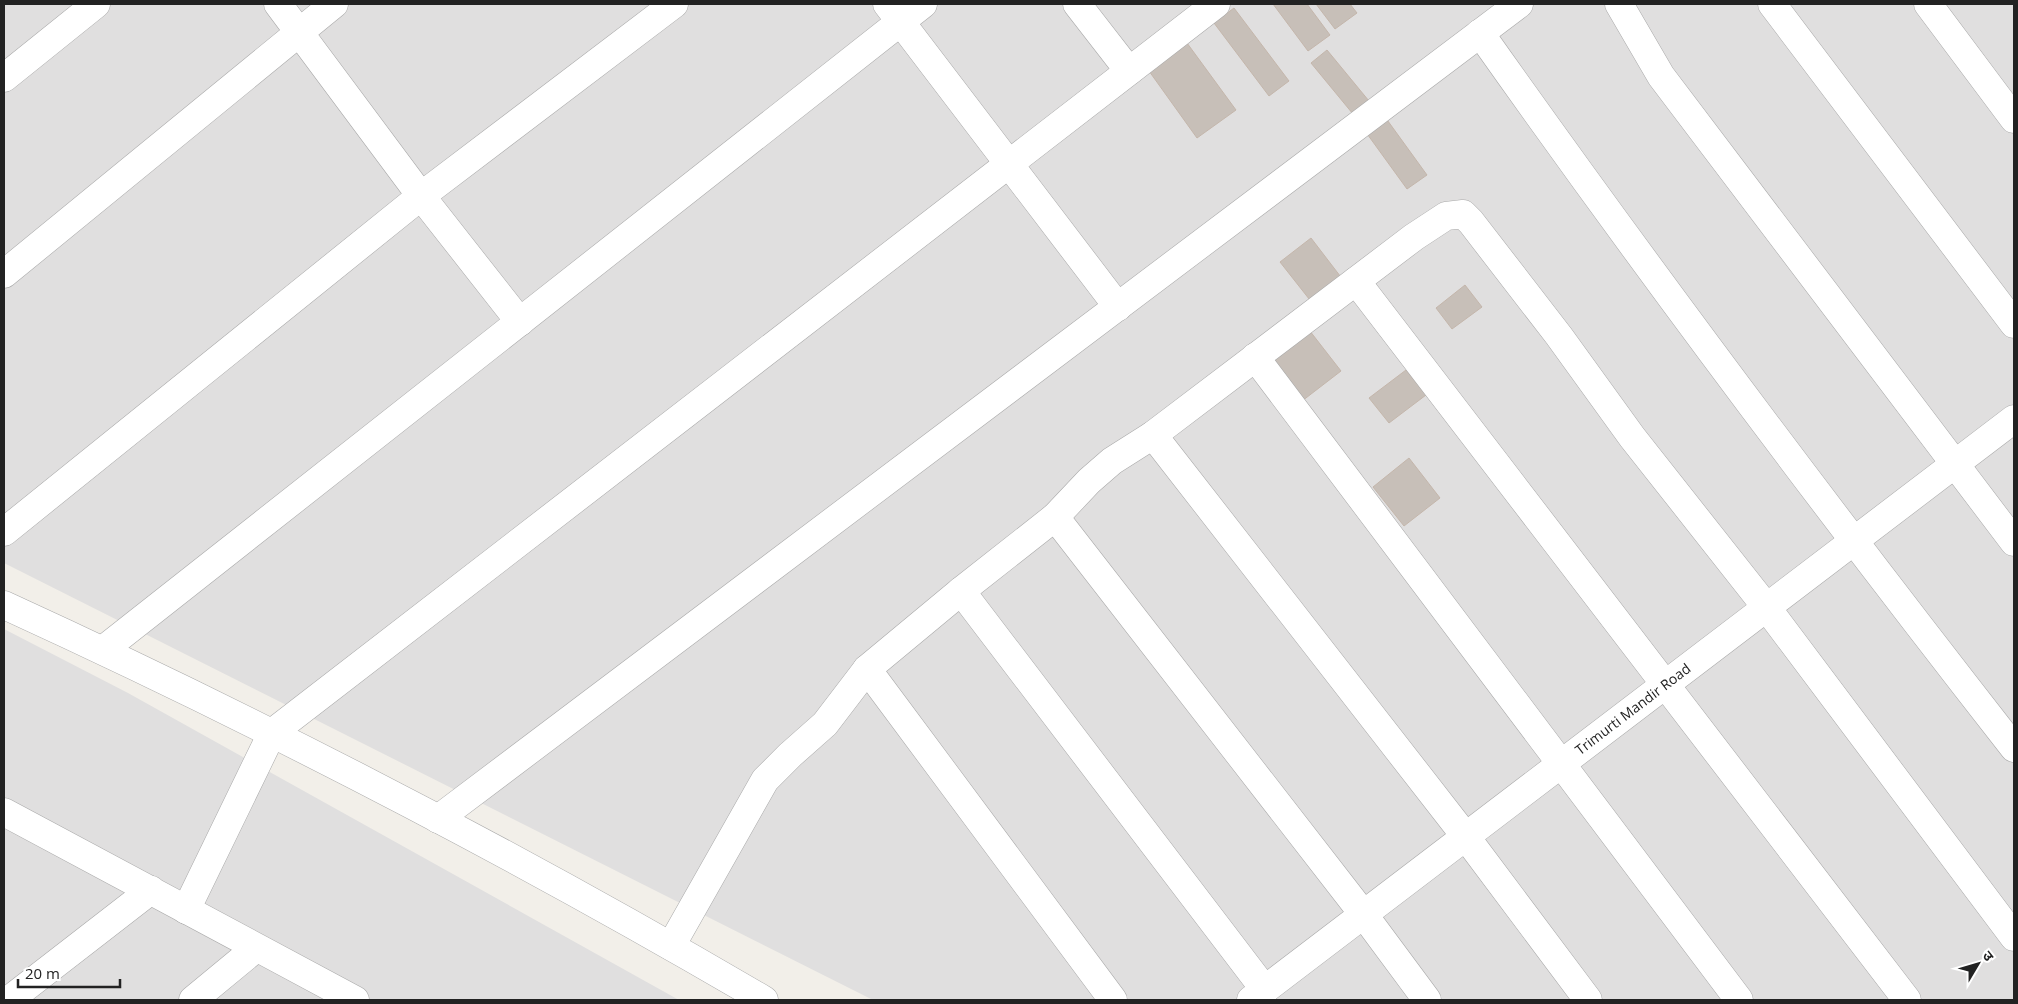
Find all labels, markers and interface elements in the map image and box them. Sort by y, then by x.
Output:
street label: Trimurti Mandir Road [1571,659,1694,759]
north arrow [1953,939,2003,989]
text: उ [1979,947,1999,965]
scale bar [18,956,120,988]
text: 20 m [25,963,60,983]

